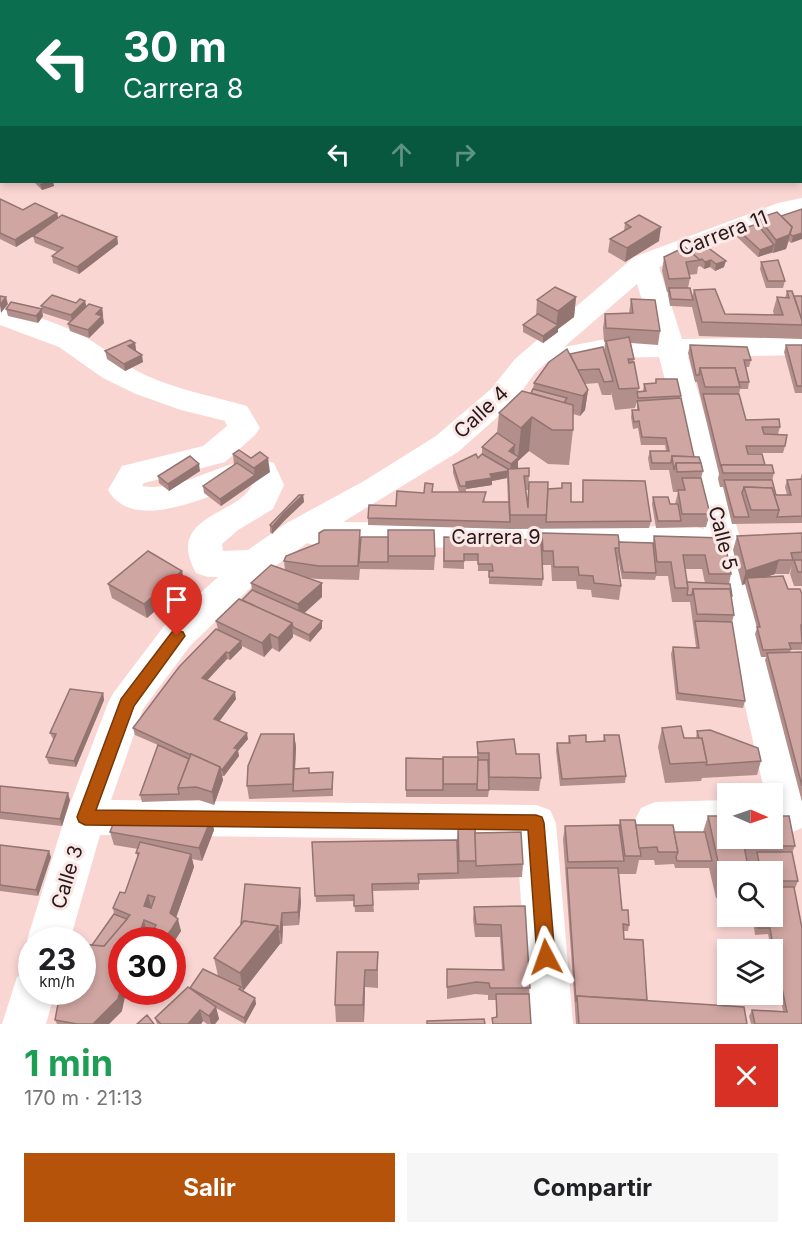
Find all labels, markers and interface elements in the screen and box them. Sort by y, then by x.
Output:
text: 30 m [123,21,227,72]
icon: left [24,24,102,102]
text: Carrera 8 [123,72,244,105]
icon: left [322,138,355,171]
icon: ahead [385,138,418,171]
icon: right [448,138,481,171]
street label: Carrera 11 [675,205,771,261]
street label: Calle 4 [449,381,513,443]
street label: Calle 5 [703,504,743,572]
street label: Carrera 9 [451,525,541,549]
pin [151,574,202,636]
icon: arrive [160,583,193,616]
north arrow [717,783,783,849]
map controls [717,783,783,1005]
street label: Calle 3 [46,842,88,912]
button: search [717,861,783,927]
position arrow [514,925,578,989]
speed limit sign: 30 [108,927,186,1005]
button: layers [717,939,783,1005]
text: 23 [38,941,76,977]
text: km/h [39,972,75,991]
text: 1 min [24,1041,113,1085]
button: close [715,1044,778,1107]
text: 170 m · 21:13 [24,1086,143,1110]
button: Salir [24,1153,395,1222]
button: Compartir [407,1153,778,1222]

